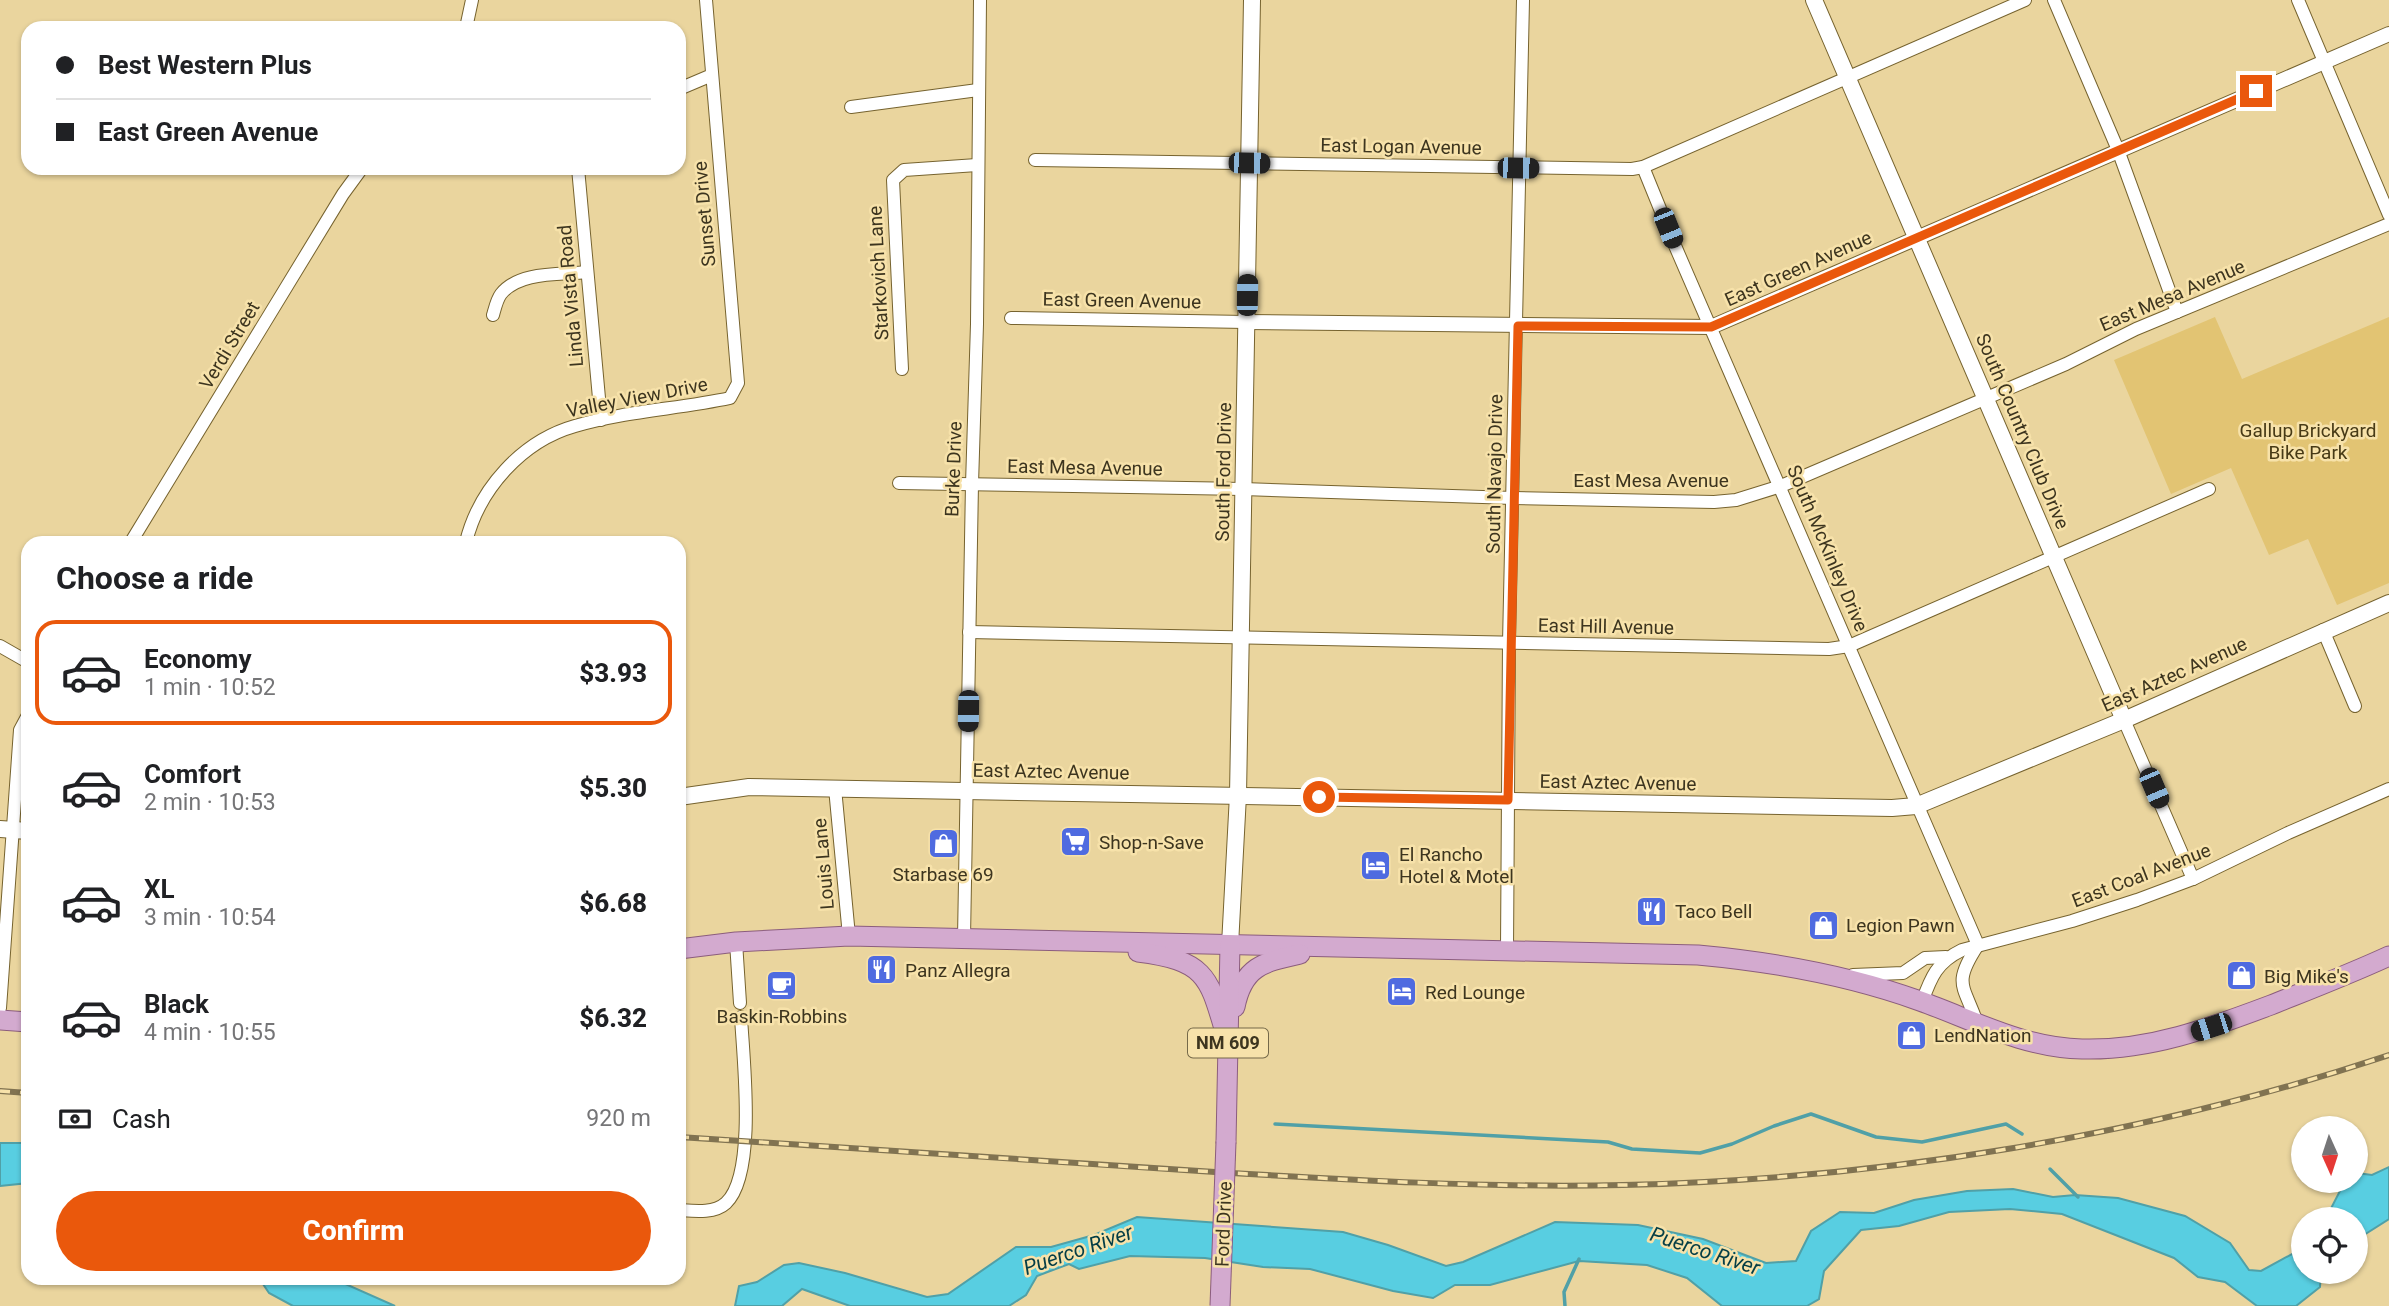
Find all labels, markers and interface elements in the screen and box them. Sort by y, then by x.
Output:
text: Best Western Plus [98,50,312,80]
route end [2240,75,2272,107]
text: East Green Avenue [98,117,318,147]
street label: East Logan Avenue [1320,134,1482,159]
car [1228,152,1271,174]
car [1497,157,1540,179]
street label: Sunset Drive [688,160,721,268]
street label: Starkovich Lane [863,205,894,341]
car [1651,205,1686,251]
street label: Linda Vista Road [553,224,588,368]
street label: East Green Avenue [1721,226,1875,311]
street label: East Mesa Avenue [2096,254,2248,336]
car [1237,274,1258,316]
street label: East Green Avenue [1043,288,1201,313]
street label: Verdi Street [194,297,265,393]
street label: South Country Club Drive [1971,330,2074,532]
street label: Valley View Drive [565,373,710,422]
street label: South Navajo Drive [1482,394,1507,554]
street label: South Ford Drive [1211,402,1236,542]
park label: Gallup Brickyard Bike Park [2239,419,2377,464]
street label: Burke Drive [940,421,967,517]
street label: East Mesa Avenue [1007,455,1163,480]
street label: South McKinley Drive [1782,462,1873,635]
street label: East Mesa Avenue [1573,469,1729,492]
text: Choose a ride [56,559,253,597]
street label: East Hill Avenue [1538,614,1674,639]
street label: East Aztec Avenue [2098,632,2251,717]
icon: car [60,641,123,704]
text: Economy [144,644,251,674]
text: $3.93 [579,658,647,688]
text: 1 min · 10:52 [144,674,276,701]
car [958,690,979,732]
icon: car [60,756,123,819]
text: Comfort [144,759,241,789]
street label: East Aztec Avenue [972,759,1130,784]
car [2137,765,2172,811]
street label: East Aztec Avenue [1539,770,1697,795]
text: $5.30 [579,773,647,803]
route start [1303,781,1335,813]
text: 2 min · 10:53 [144,789,276,816]
street label: Louis Lane [808,817,839,911]
supermarket icon: Shop-n-Save [1059,825,1093,859]
shop icon: Starbase 69 [926,826,960,860]
place label: Shop-n-Save [1099,831,1204,854]
street label: East Coal Avenue [2068,838,2214,913]
place label: El Rancho Hotel & Motel [1399,843,1514,888]
hotel icon: El Rancho Hotel & Motel [1359,848,1393,882]
place label: Starbase 69 [892,863,994,886]
icon: car [60,871,123,934]
text: XL [144,874,175,904]
text: $6.68 [579,888,647,918]
restaurant icon: Taco Bell [1635,894,1669,928]
place label: Taco Bell [1675,900,1752,923]
text: 3 min · 10:54 [144,904,276,931]
shop icon: Legion Pawn [1806,908,1840,942]
place label: Legion Pawn [1846,914,1955,937]
restaurant icon: Panz Allegra [865,953,899,987]
place label: Panz Allegra [905,959,1011,982]
shop icon: Big Mike's [2224,959,2258,993]
place label: Big Mike's [2264,965,2349,988]
cafe icon: Baskin-Robbins [765,968,799,1002]
hotel icon: Red Lounge [1385,975,1419,1009]
place label: Red Lounge [1425,981,1525,1004]
icon: car [60,986,123,1049]
text: Black [144,989,209,1019]
text: $6.32 [579,1003,647,1033]
place label: Baskin-Robbins [717,1005,847,1028]
car [2188,1011,2235,1043]
shop icon: LendNation [1894,1018,1928,1052]
text: 4 min · 10:55 [144,1019,276,1046]
place label: LendNation [1934,1024,2032,1047]
road number: NM 609 [1188,1028,1268,1058]
icon: cash [56,1100,94,1138]
text: Cash [112,1104,171,1134]
text: 920 m [586,1105,651,1132]
north arrow [2291,1116,2368,1194]
map controls [2291,1116,2368,1284]
street label: Ford Drive [1211,1181,1236,1267]
button: Confirm [56,1191,651,1271]
button: locate [2291,1207,2368,1284]
water label: Puerco River [1020,1220,1137,1280]
water label: Puerco River [1647,1222,1764,1280]

